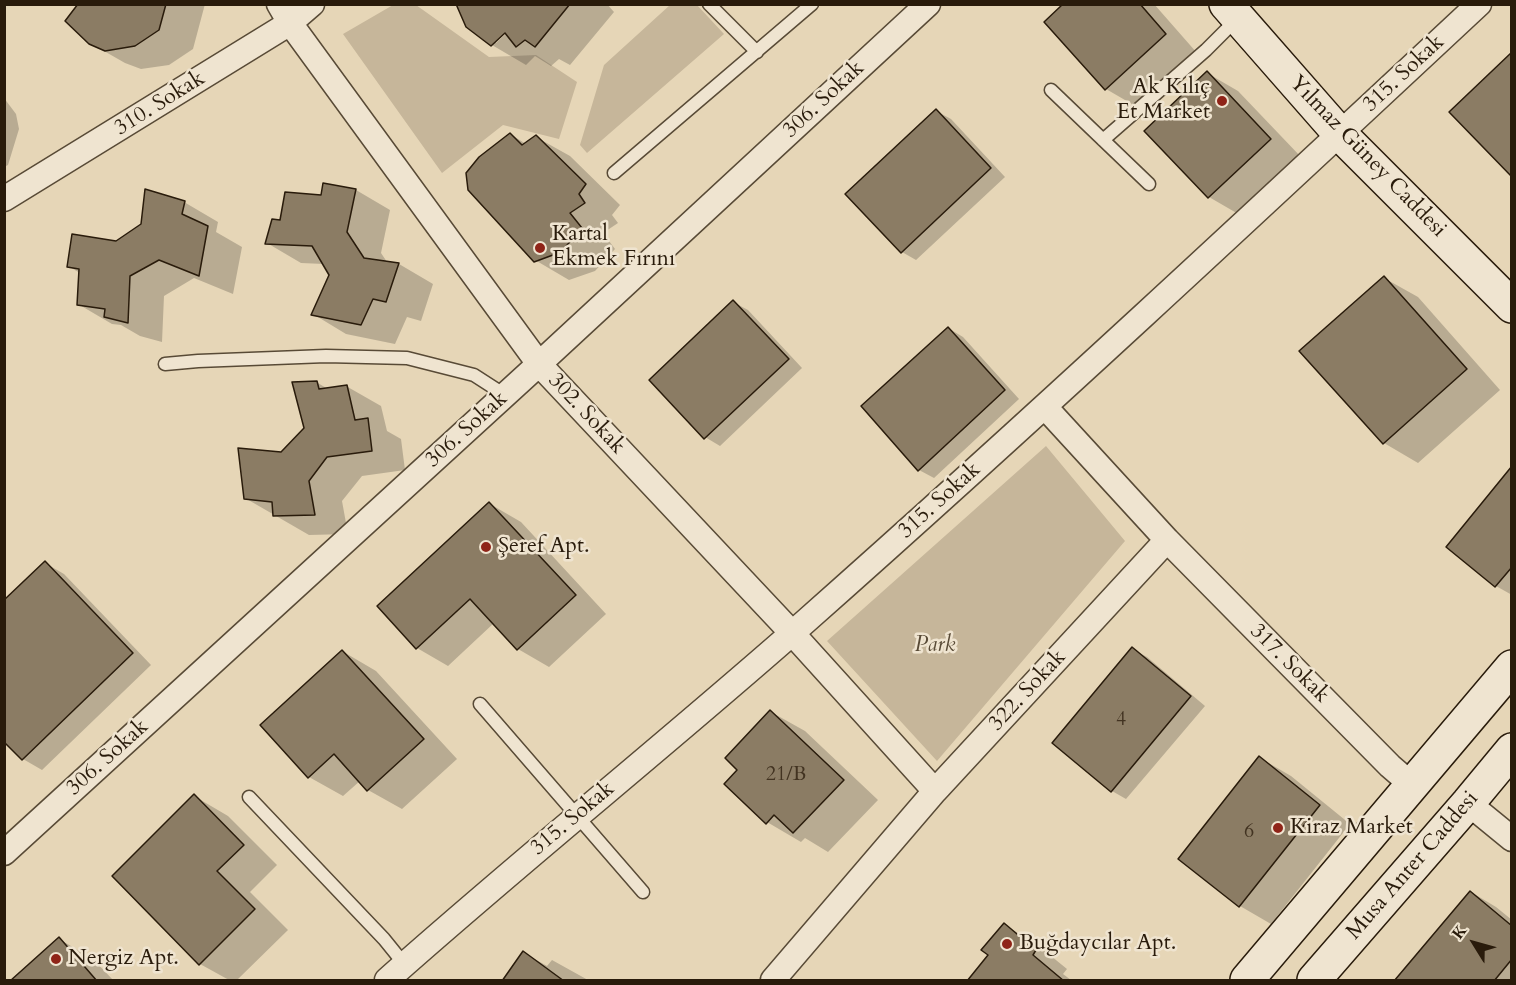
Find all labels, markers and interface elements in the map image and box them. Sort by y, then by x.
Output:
street label: 315. Sokak [1358,30,1450,118]
street label: 306. Sokak [778,56,870,144]
street label: 310. Sokak [110,66,210,142]
street label: Yılmaz Güney Caddesi [1283,71,1451,243]
place label: Ak Kılıç Et Market [1117,75,1210,126]
marker: Ak Kılıç Et Market [1215,94,1229,108]
place label: Kartal Ekmek Fırını [552,222,675,274]
marker: Kartal Ekmek Fırını [533,241,547,255]
street label: 302. Sokak [542,368,630,460]
street label: 306. Sokak [421,386,513,474]
street label: 315. Sokak [894,457,986,545]
place label: Şeref Apt. [498,534,590,560]
marker: Şeref Apt. [479,540,493,554]
street label: 317. Sokak [1244,619,1334,709]
park label: Park [915,633,955,659]
street label: 322. Sokak [984,645,1072,737]
house number: 4 [1116,708,1126,732]
street label: 306. Sokak [62,714,154,802]
house number: 21/B [766,763,806,787]
street label: 315. Sokak [526,776,620,862]
street label: Musa Anter Caddesi [1341,786,1485,946]
place label: Kiraz Market [1290,815,1413,841]
house number: 6 [1244,820,1254,844]
marker: Kiraz Market [1271,821,1285,835]
north arrow [1444,913,1504,973]
text: K [1447,920,1472,944]
place label: Buğdaycılar Apt. [1019,931,1176,957]
marker: Buğdaycılar Apt. [1000,937,1014,951]
place label: Nergiz Apt. [68,946,179,972]
marker: Nergiz Apt. [49,952,63,966]

